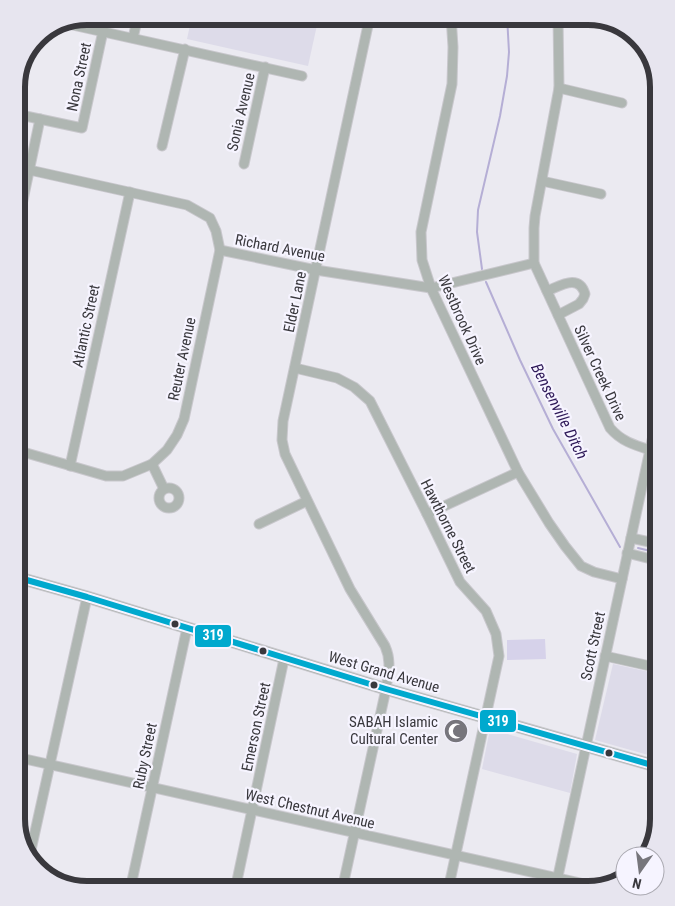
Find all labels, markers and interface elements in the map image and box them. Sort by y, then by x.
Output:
street label: Nona Street [63,41,95,113]
street label: Sonia Avenue [223,71,259,153]
street label: Richard Avenue [233,230,327,266]
street label: Elder Lane [280,270,310,334]
street label: Westbrook Drive [434,272,490,368]
street label: Atlantic Street [68,283,104,369]
street label: Reuter Avenue [164,316,200,402]
street label: Silver Creek Drive [570,322,630,424]
water label: Bensenville Ditch [527,360,592,462]
street label: Hawthorne Street [417,476,479,576]
street label: Scott Street [577,610,609,682]
unlabelled marker [170,619,180,629]
line badge: 319 [194,624,232,648]
text: 319 [202,627,224,643]
unlabelled marker [258,646,268,656]
street label: West Grand Avenue [326,648,442,696]
unlabelled marker [369,680,379,690]
street label: Emerson Street [238,681,274,773]
line badge: 319 [479,709,517,733]
place label: SABAH Islamic Cultural Center [349,713,438,748]
text: 319 [487,713,509,729]
mosque icon: SABAH Islamic Cultural Center [443,718,469,744]
street label: Ruby Street [129,721,161,791]
unlabelled marker [604,748,614,758]
street label: West Chestnut Avenue [243,785,377,833]
north arrow [615,846,665,896]
text: N [631,875,643,892]

